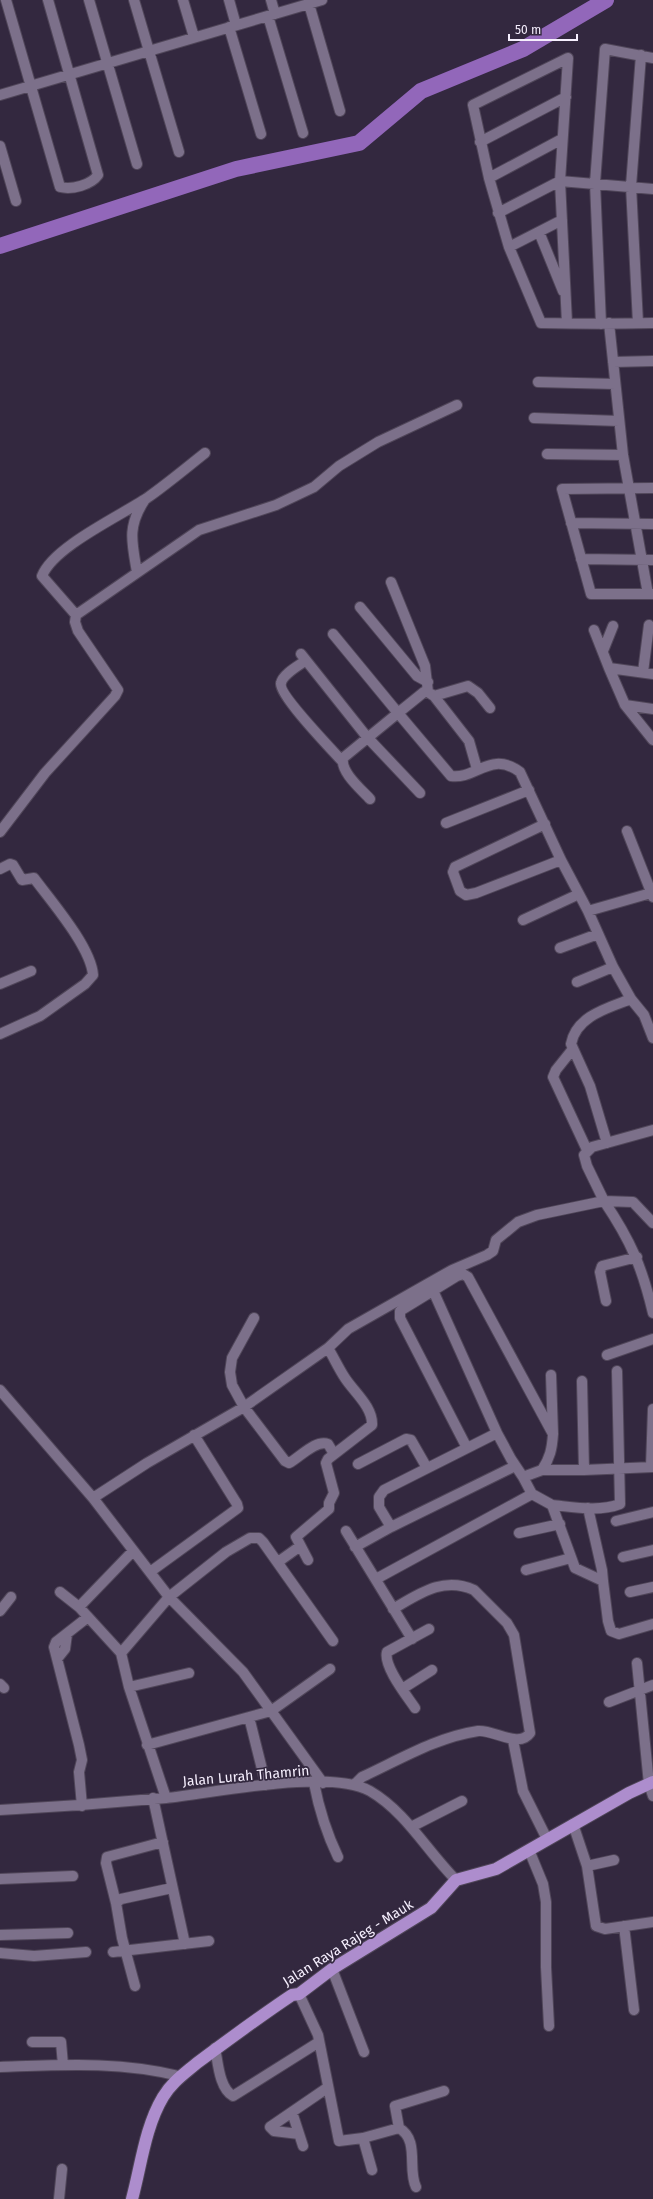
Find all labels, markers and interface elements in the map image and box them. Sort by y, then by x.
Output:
scale bar [509,16,577,42]
text: 50 m [515,23,541,37]
street label: Jalan Lurah Thamrin [182,1762,310,1790]
street label: Jalan Raya Rajeg - Mauk [280,1895,417,1990]

